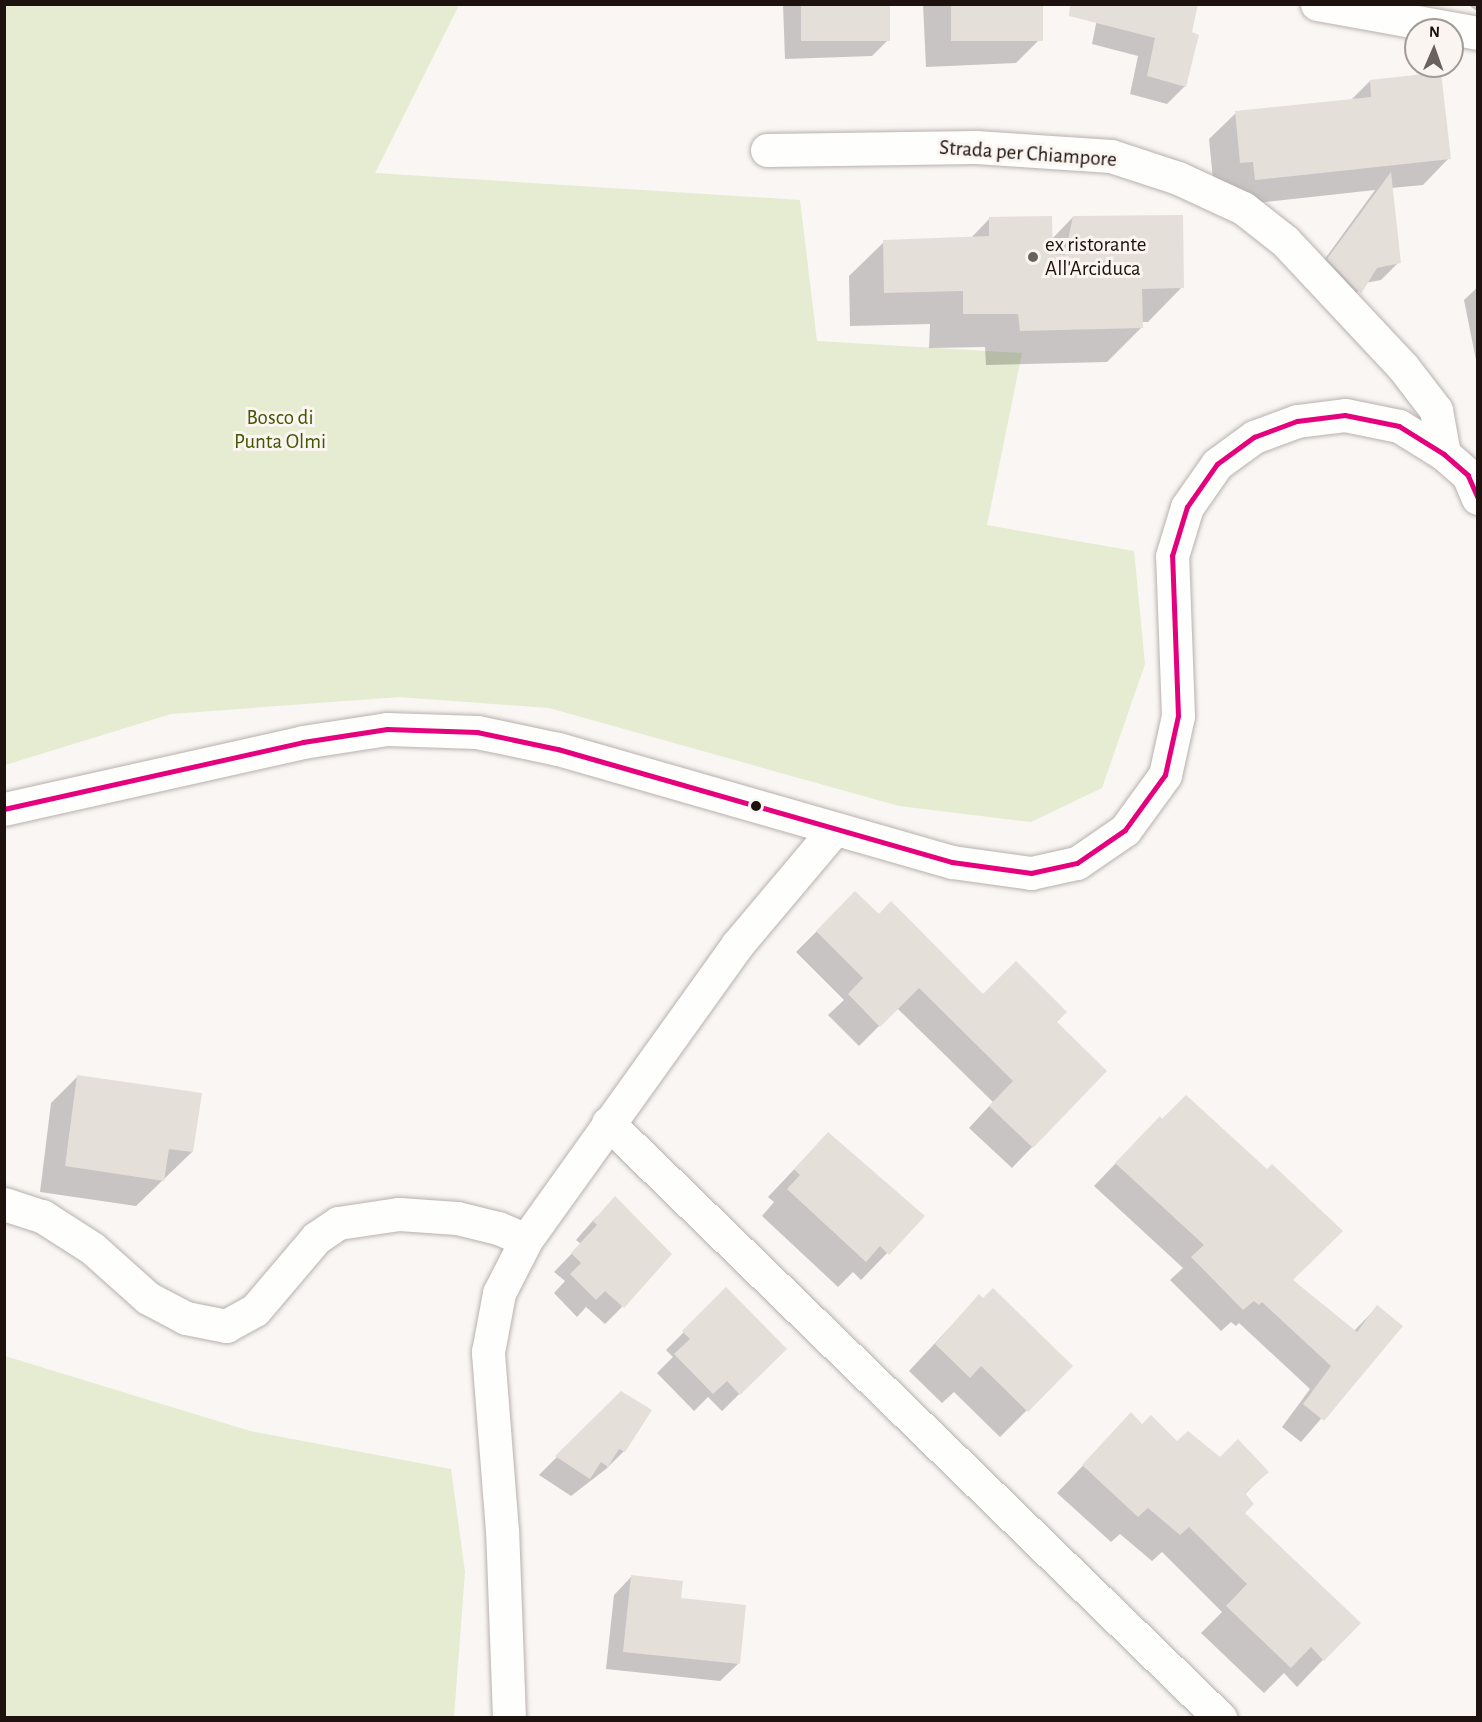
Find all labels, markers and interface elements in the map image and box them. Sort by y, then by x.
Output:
north arrow [1404,18,1464,78]
text: N [1429,24,1440,40]
street label: Strada per Chiampore [938,135,1118,173]
place label: ex ristorante All'Arciduca [1045,232,1146,282]
marker: ex ristorante All'Arciduca [1026,250,1040,264]
park label: Bosco di Punta Olmi [234,405,326,455]
unlabelled marker [750,800,762,812]

